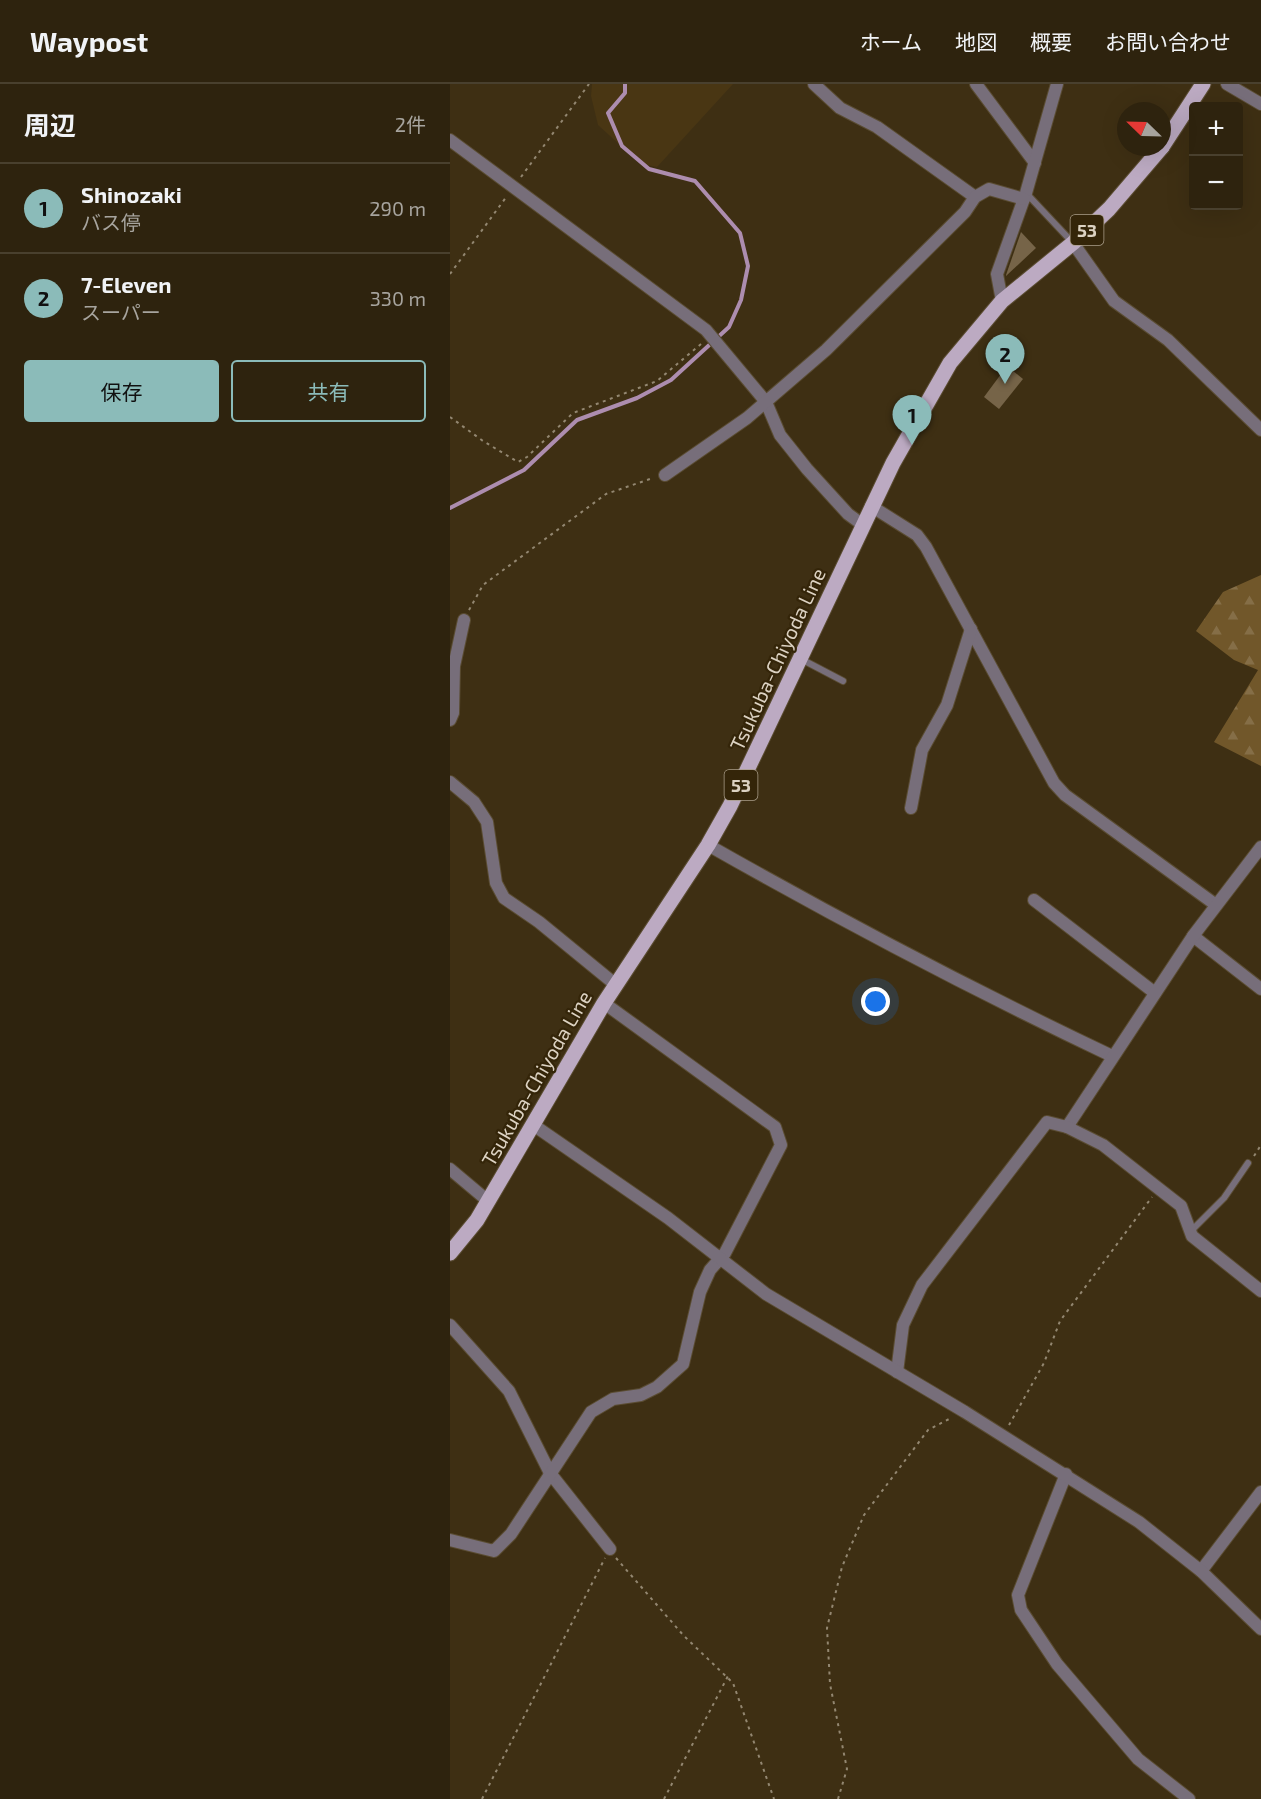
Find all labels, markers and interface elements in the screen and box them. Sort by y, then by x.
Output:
text: Waypost [30,24,148,58]
text: ホーム [860,29,922,54]
text: 地図 [955,29,997,54]
text: 概要 [1030,29,1072,54]
text: お問い合わせ [1105,29,1231,54]
north arrow [1117,102,1171,156]
map controls [1189,102,1243,210]
button: + [1189,102,1243,156]
text: 周辺 [24,109,76,140]
text: 2件 [395,112,426,136]
button: − [1189,156,1243,210]
text: Shinozaki [81,181,182,207]
text: 1 [39,196,48,220]
text: 290 m [369,196,426,220]
text: バス停 [81,210,141,234]
road number: 53 [1070,215,1104,245]
text: 7-Eleven [81,271,171,297]
text: 2 [38,286,49,310]
text: 330 m [370,286,426,310]
text: スーパー [81,300,161,324]
pin: 2 [986,334,1024,384]
button: 保存 [24,360,219,422]
button: 共有 [231,360,426,422]
pin: 1 [892,396,932,445]
street label: Tsukuba-Chiyoda Line [724,564,830,754]
road number: 53 [724,770,758,800]
street label: Tsukuba-Chiyoda Line [476,986,596,1170]
your location [861,987,890,1016]

